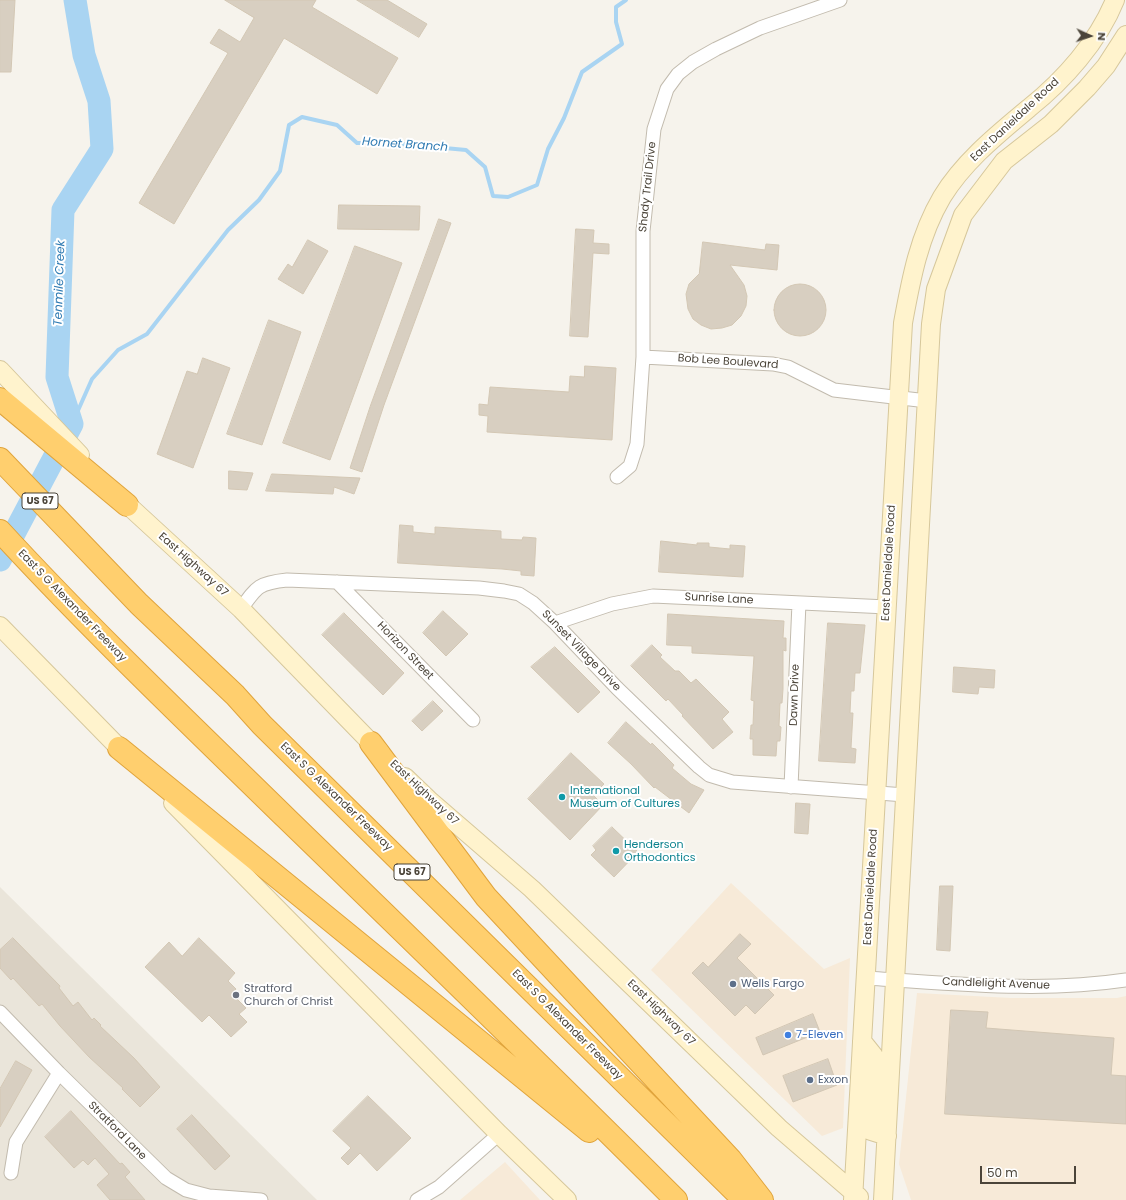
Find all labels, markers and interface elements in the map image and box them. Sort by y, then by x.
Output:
north arrow [1070,16,1110,56]
text: N [1094,32,1110,41]
street label: East Danieldale Road [968,76,1062,164]
water label: Hornet Branch [362,135,448,155]
street label: Shady Trail Drive [637,141,659,233]
water label: Tenmile Creek [51,240,69,326]
street label: Bob Lee Boulevard [677,352,779,372]
road number: US 67 [22,493,58,509]
street label: East Danieldale Road [879,505,899,621]
street label: East Highway 67 [155,530,231,600]
street label: East S G Alexander Freeway [15,547,129,665]
street label: Sunrise Lane [684,591,754,607]
street label: Sunset Village Drive [539,608,623,694]
street label: Horizon Street [374,619,436,683]
street label: Dawn Drive [787,664,803,726]
street label: East S G Alexander Freeway [277,740,395,854]
street label: East Highway 67 [387,758,461,828]
place label: International Museum of Cultures [570,784,680,810]
marker: International Museum of Cultures [557,792,567,802]
street label: East Danieldale Road [861,829,881,945]
place label: Henderson Orthodontics [624,838,695,864]
marker: Henderson Orthodontics [611,846,621,856]
road number: US 67 [394,864,430,880]
street label: East S G Alexander Freeway [509,967,625,1083]
street label: Candlelight Avenue [942,976,1050,992]
street label: East Highway 67 [624,977,698,1049]
place label: Wells Fargo [741,977,804,991]
marker: Wells Fargo [728,979,738,989]
place label: Stratford Church of Christ [244,982,333,1008]
marker: Stratford Church of Christ [231,990,241,1000]
place label: 7-Eleven [796,1028,843,1042]
marker: 7-Eleven [783,1030,793,1040]
place label: Exxon [818,1073,848,1087]
marker: Exxon [805,1075,815,1085]
street label: Stratford Lane [85,1099,149,1163]
scale bar [982,1158,1078,1184]
text: 50 m [987,1164,1018,1181]

